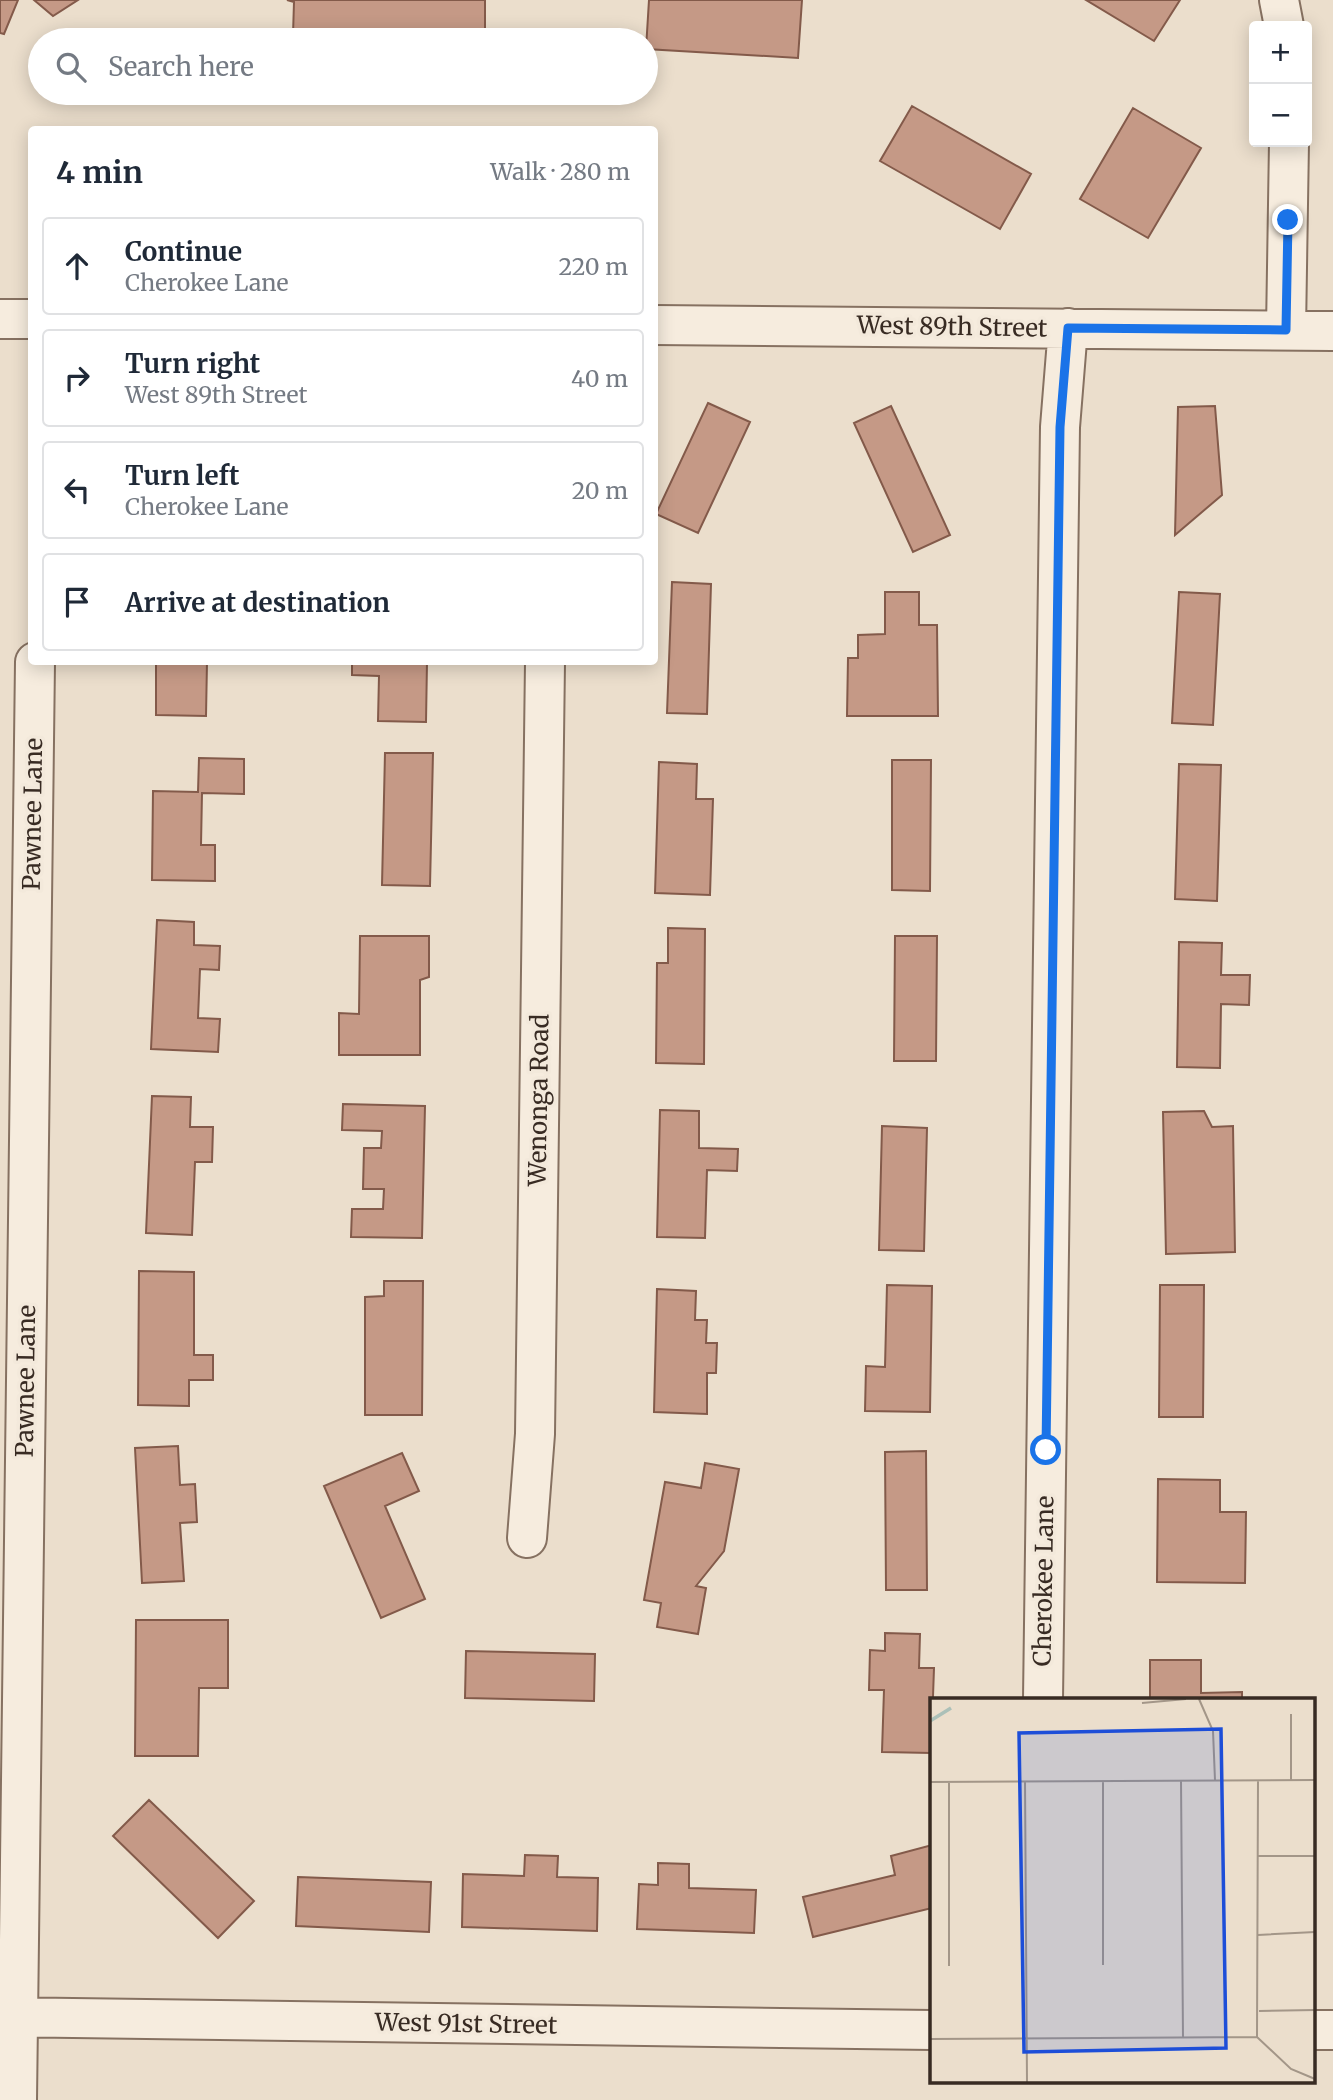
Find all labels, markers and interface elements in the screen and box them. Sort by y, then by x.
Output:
map controls [1249,21,1312,147]
button: + [1249,21,1312,84]
search box [28,28,658,105]
icon: search [52,48,90,86]
text: Search here [108,50,254,83]
button: − [1249,84,1312,147]
text: 4 min [56,153,143,191]
text: Walk · 280 m [490,157,630,186]
route end [1272,204,1303,235]
text: Continue [125,235,242,268]
icon: ahead [58,247,96,285]
text: 220 m [558,252,628,281]
text: Cherokee Lane [125,268,289,297]
street label: West 89th Street [856,309,1048,344]
text: Turn right [125,347,260,380]
icon: right [58,359,96,397]
text: 40 m [571,364,628,393]
text: West 89th Street [125,380,307,409]
text: Turn left [125,459,239,492]
icon: left [58,471,96,509]
text: 20 m [572,476,628,505]
text: Cherokee Lane [125,492,289,521]
icon: arrive [58,583,96,621]
text: Arrive at destination [125,586,390,619]
street label: Pawnee Lane [16,737,49,891]
street label: Wenonga Road [521,1014,556,1187]
street label: Pawnee Lane [9,1304,42,1458]
route start [1030,1434,1061,1465]
street label: Cherokee Lane [1027,1495,1060,1667]
inset map [930,1698,1316,2082]
street label: West 91st Street [374,2006,558,2041]

